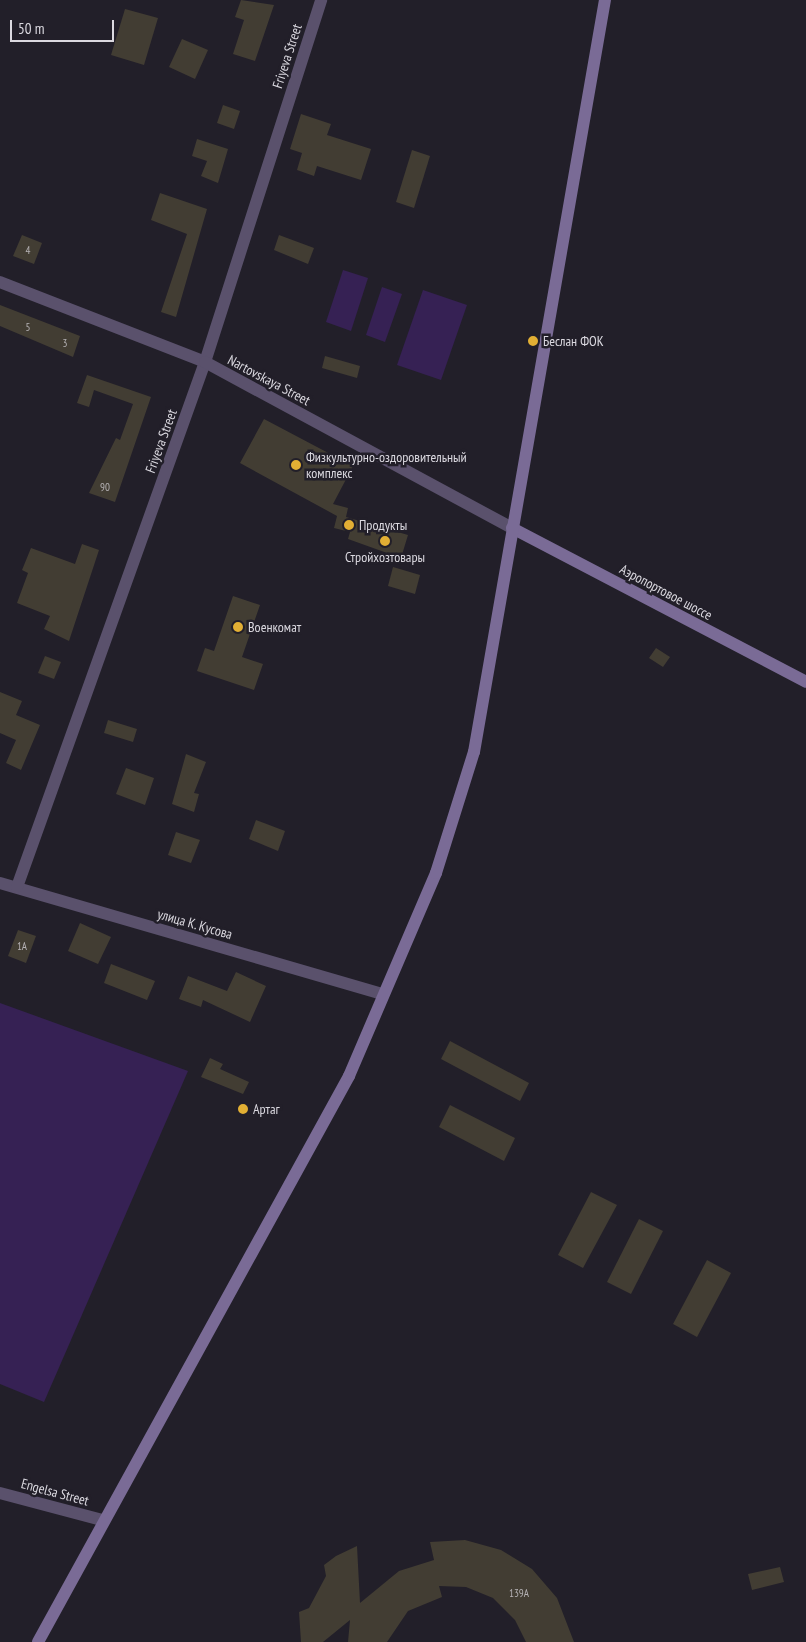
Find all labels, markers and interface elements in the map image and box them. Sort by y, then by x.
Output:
scale bar [12,10,116,42]
text: 50 m [18,19,44,38]
street label: Friyeva Street [269,22,305,90]
house number: 4 [26,243,30,257]
house number: 5 [26,320,30,334]
place label: Беслан ФОК [543,333,604,349]
marker: Беслан ФОК [527,335,539,347]
house number: 3 [63,336,67,350]
street label: Nartovskaya Street [225,351,313,409]
street label: Friyeva Street [142,407,180,475]
place label: Физкультурно-оздоровительный комплекс [306,449,467,482]
marker: Физкультурно-оздоровительный комплекс [290,459,302,471]
house number: 90 [100,480,110,494]
place label: Продукты [359,517,407,533]
marker: Продукты [343,519,355,531]
marker: Стройхозтовары [379,535,391,547]
place label: Стройхозтовары [345,549,425,565]
street label: Аэропортовое шоссе [617,561,715,623]
place label: Военкомат [248,619,301,635]
marker: Военкомат [232,621,244,633]
street label: улица К. Кусова [155,905,235,943]
house number: 1А [17,939,27,953]
place label: Артаг [253,1101,280,1117]
marker: Артаг [237,1103,249,1115]
street label: Engelsa Street [19,1475,91,1509]
house number: 139А [509,1586,529,1600]

